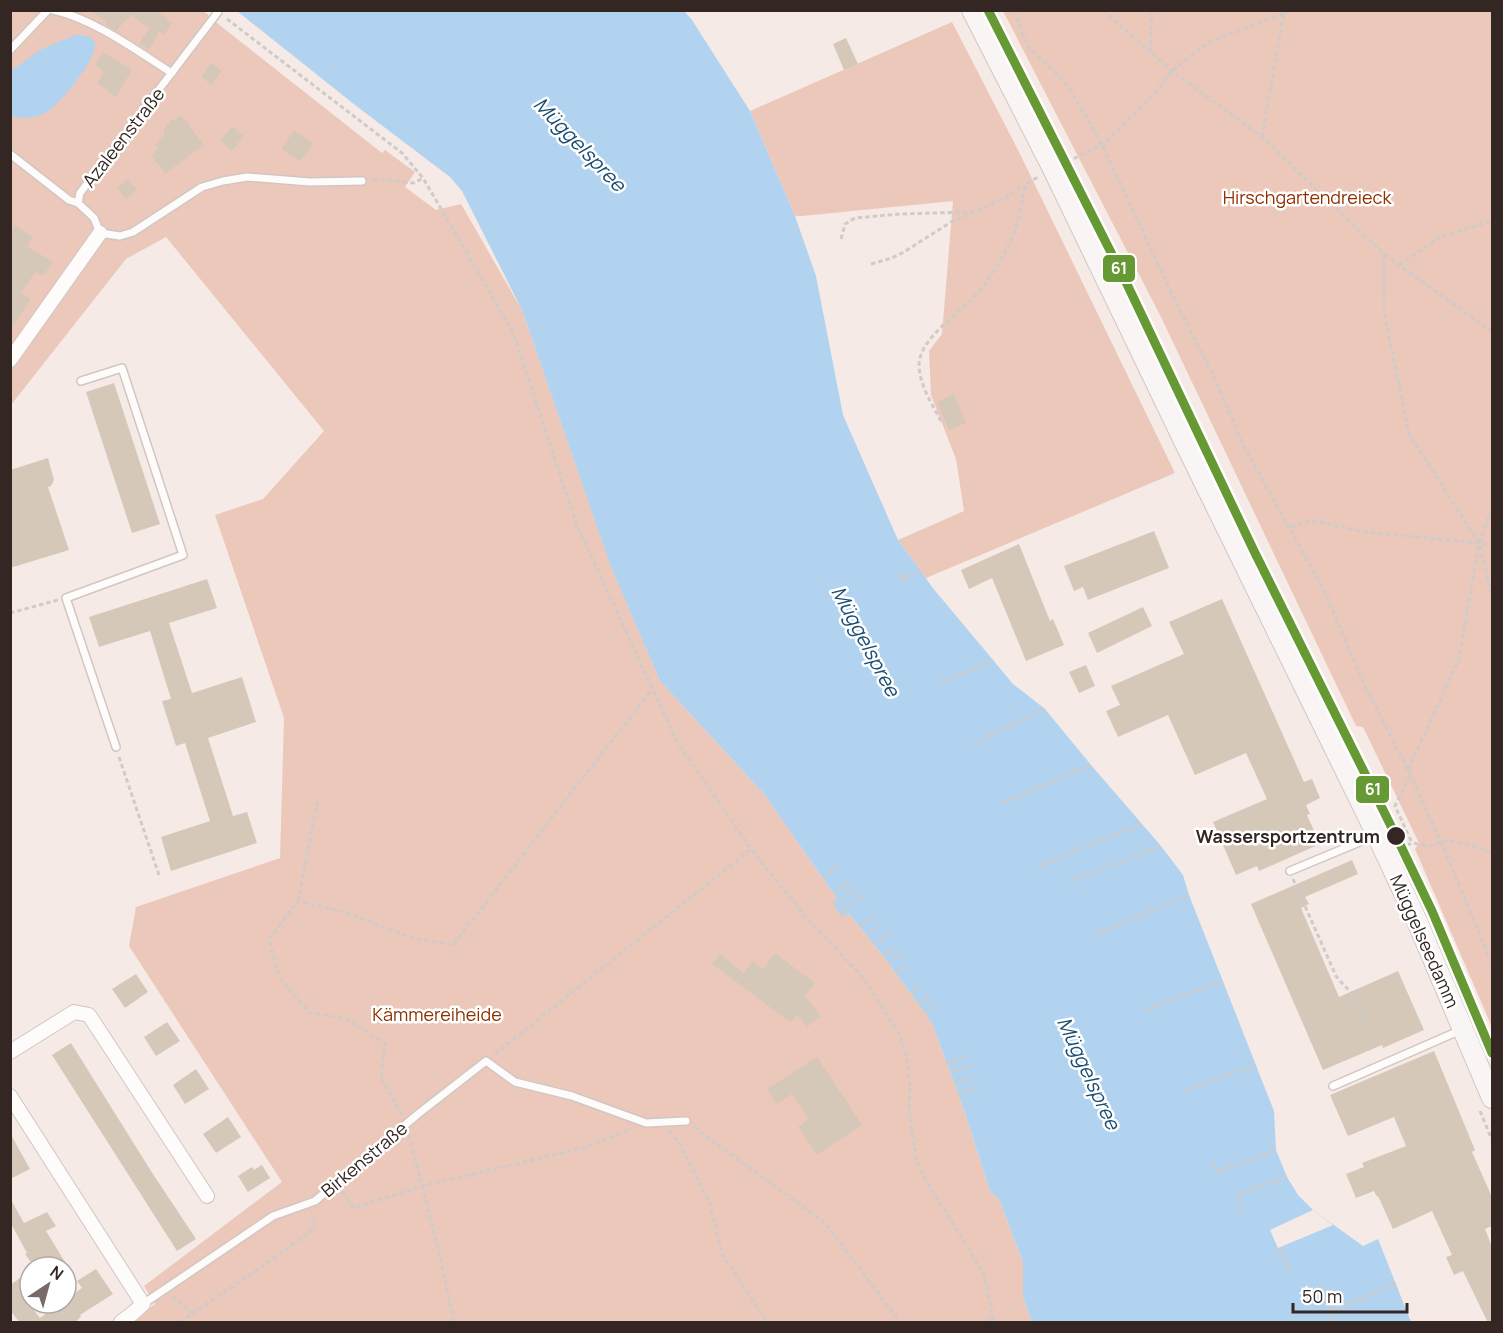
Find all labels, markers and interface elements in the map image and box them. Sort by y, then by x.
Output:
street label: Azaleenstraße [77,82,169,192]
water label: Müggelspree [528,91,633,198]
park label: Hirschgartendreieck [1223,185,1392,209]
line badge: 61 [1102,254,1136,283]
text: 61 [1111,257,1127,279]
water label: Müggelspree [826,581,907,702]
line badge: 61 [1355,775,1390,804]
text: 61 [1365,778,1381,800]
place label: Wassersportzentrum [1196,824,1380,848]
marker: Wassersportzentrum [1385,825,1407,847]
street label: Müggelseedamm [1385,871,1465,1011]
park label: Kämmereiheide [372,1002,502,1026]
water label: Müggelspree [1051,1012,1127,1135]
street label: Birkenstraße [316,1116,412,1202]
north arrow [18,1255,78,1315]
text: N [46,1261,68,1285]
scale bar [1293,1276,1407,1314]
text: 50 m [1302,1284,1342,1308]

